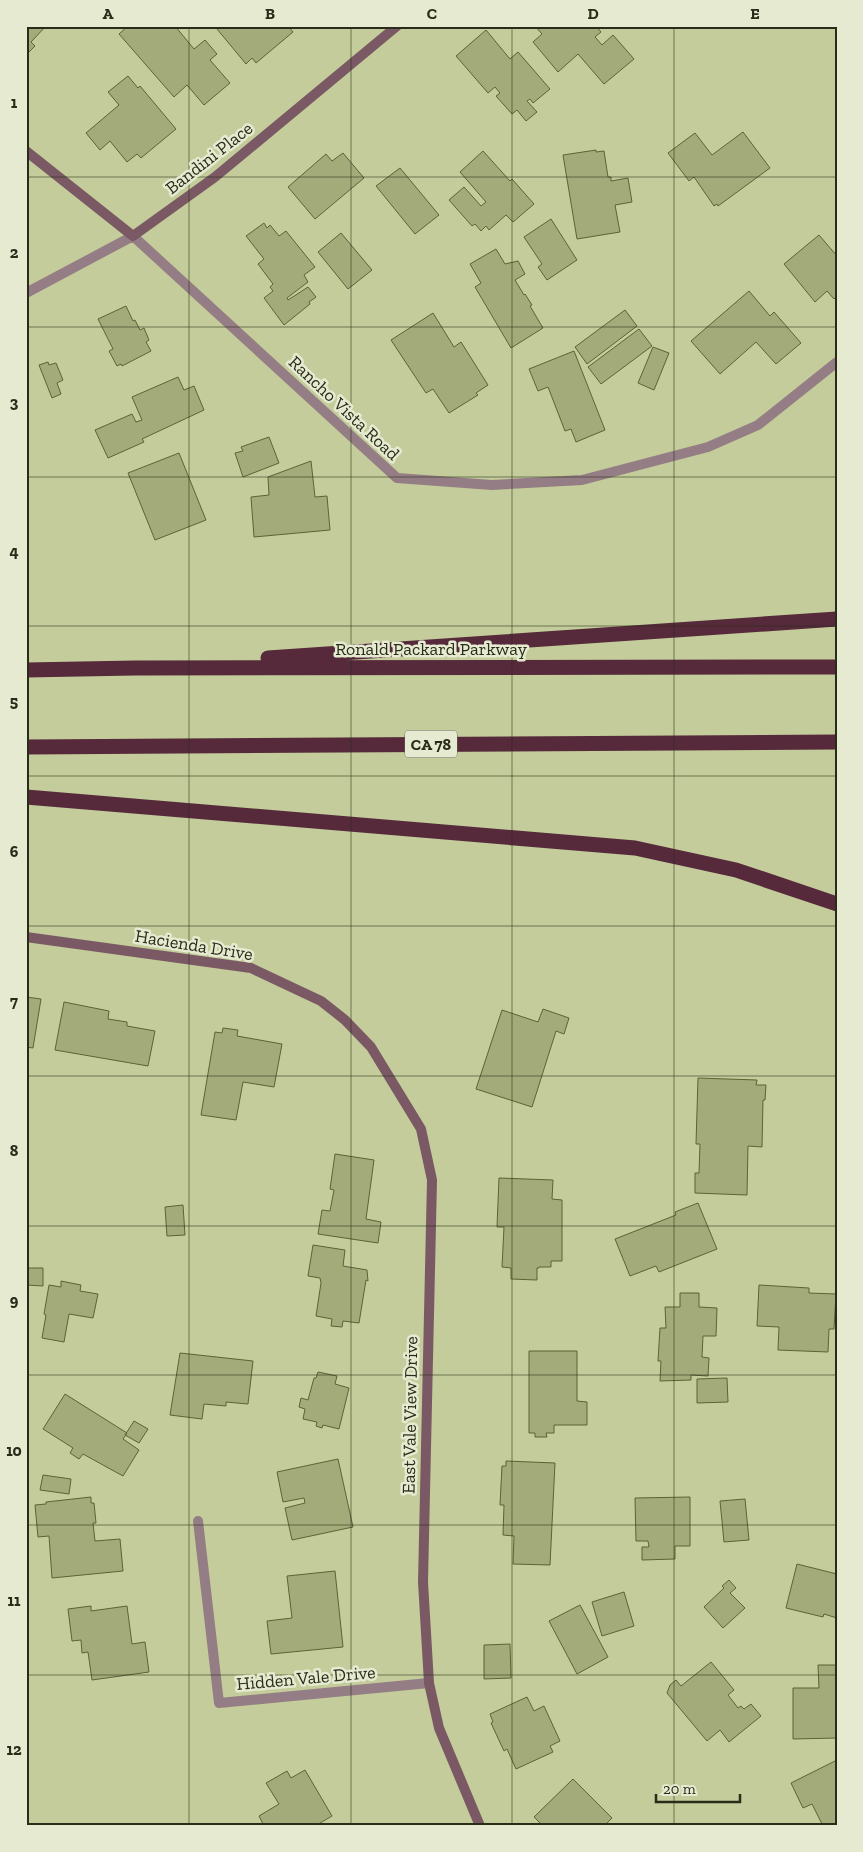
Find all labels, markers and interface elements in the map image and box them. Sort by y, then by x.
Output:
text: A [103,4,114,23]
text: B [265,4,275,23]
text: C [427,4,437,23]
text: D [587,4,599,23]
text: E [750,4,760,23]
text: 1 [11,93,18,112]
street label: Bandini Place [161,117,257,199]
text: 2 [10,243,19,262]
street label: Rancho Vista Road [284,351,404,465]
text: 3 [10,393,19,412]
text: 4 [9,542,19,561]
street label: Ronald Packard Parkway [335,638,528,660]
text: 5 [10,692,18,711]
road number: CA 78 [405,731,457,758]
text: 6 [10,842,19,861]
street label: Hacienda Drive [133,925,255,965]
text: 7 [10,992,18,1011]
text: 8 [10,1141,19,1160]
text: 9 [10,1291,19,1310]
street label: East Vale View Drive [398,1336,422,1494]
text: 10 [6,1441,22,1460]
text: 11 [8,1591,21,1610]
street label: Hidden Vale Drive [236,1661,376,1695]
text: 12 [6,1740,22,1759]
scale bar [656,1772,739,1804]
text: 20 m [663,1780,696,1798]

